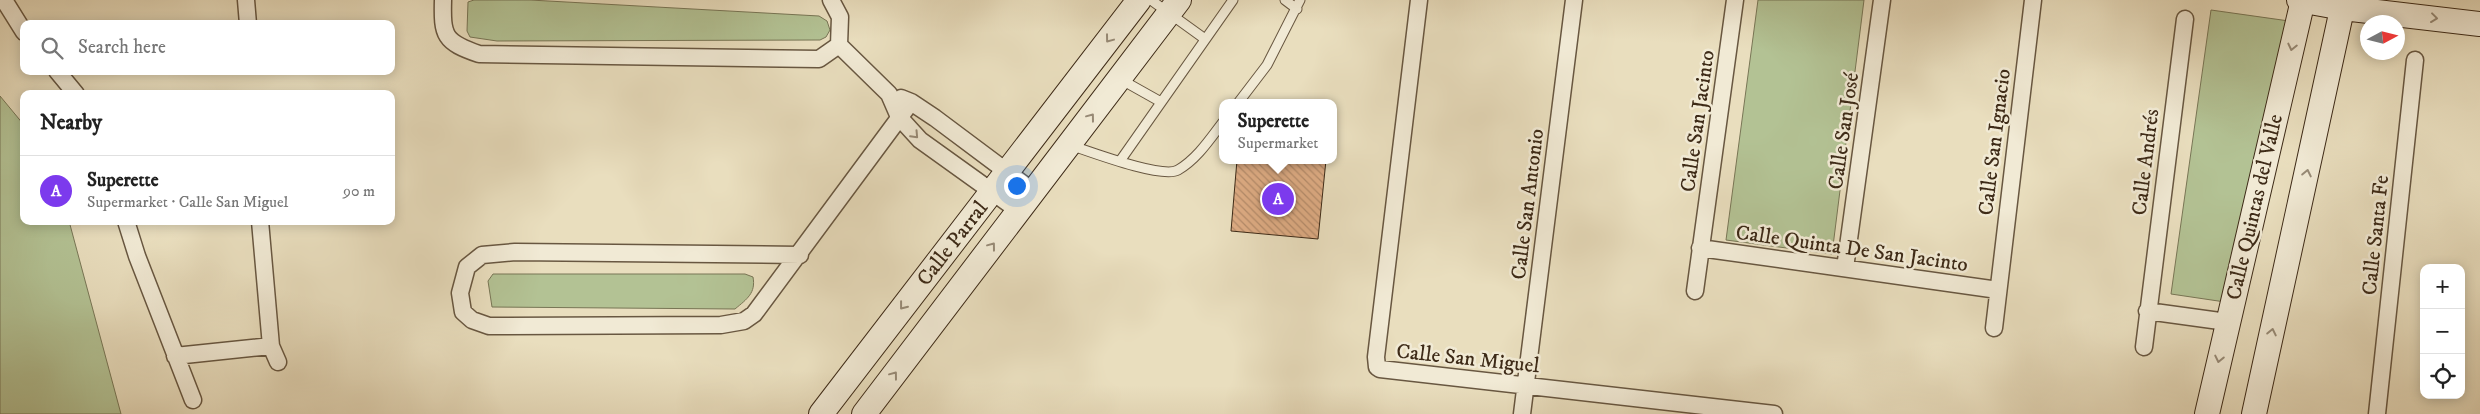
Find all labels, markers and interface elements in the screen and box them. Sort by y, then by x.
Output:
one-way arrow [2430,12,2438,23]
north arrow [2360,15,2405,60]
search box [20,20,395,75]
one-way arrow [1106,33,1115,43]
icon: search [38,34,66,62]
text: Search here [78,36,166,59]
one-way arrow [2287,43,2298,52]
street label: Calle San Jacinto [1675,48,1721,194]
street label: Calle San Ignacio [1973,67,2017,217]
street label: Calle San José [1823,71,1865,191]
popup [1219,99,1337,164]
street label: Calle Andrés [2127,107,2165,217]
text: Nearby [40,110,102,136]
text: Superette [1238,110,1309,133]
street label: Calle Quintas del Valle [2221,111,2289,303]
one-way arrow [1085,113,1094,123]
street label: Calle San Antonio [1506,127,1550,281]
one-way arrow [909,129,918,138]
text: Supermarket [1238,133,1318,153]
text: Superette [87,169,159,192]
one-way arrow [2301,169,2311,178]
your location [1004,173,1030,199]
street label: Calle Santa Fe [2357,173,2395,296]
pin: A [1262,180,1294,218]
text: A [51,181,61,201]
text: 90 m [343,181,375,201]
text: Supermarket · Calle San Miguel [87,192,288,212]
street label: Calle Parral [912,195,994,291]
street label: Calle Quinta De San Jacinto [1734,220,1970,278]
one-way arrow [987,243,995,252]
map controls [2420,264,2465,399]
button: + [2420,264,2465,309]
one-way arrow [901,300,909,309]
button: − [2420,309,2465,354]
one-way arrow [2266,328,2277,337]
street label: Calle San Miguel [1395,339,1542,380]
one-way arrow [2214,354,2225,363]
button: locate [2420,354,2465,399]
one-way arrow [888,371,897,381]

